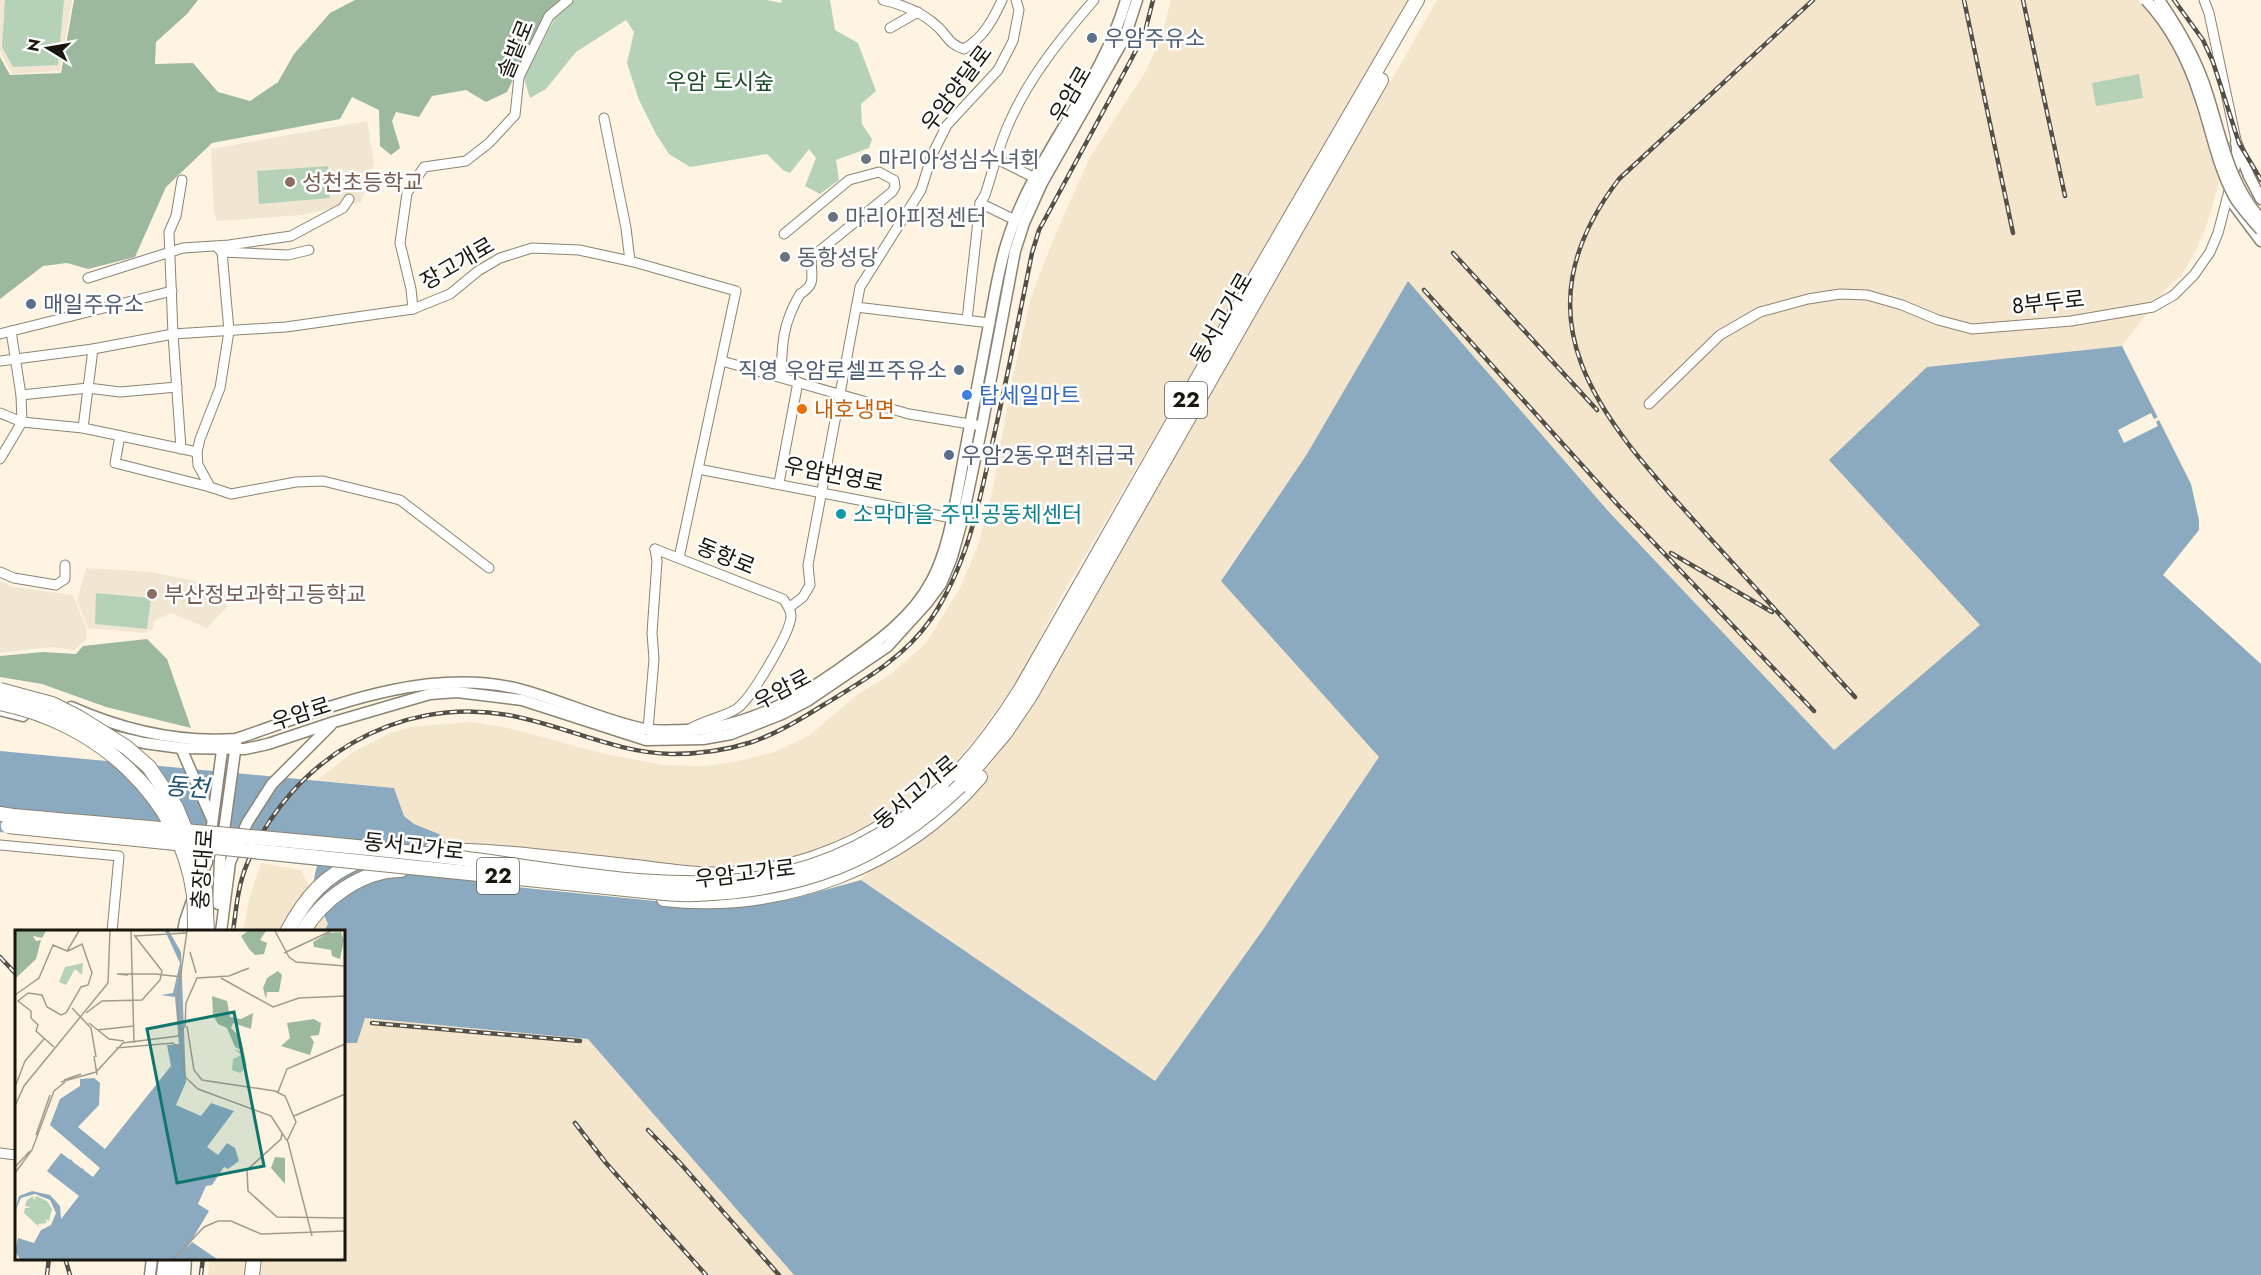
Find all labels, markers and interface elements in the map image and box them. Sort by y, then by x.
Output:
street label: 솔밭로 [489,15,541,83]
north arrow [18,18,78,78]
place label: 우암주유소 [1104,22,1205,54]
marker: 우암주유소 [1085,31,1099,45]
text: N [21,37,46,54]
street label: 우암양달로 [913,38,999,138]
street label: 우암로 [1041,60,1099,128]
park label: 우암 도시숲 [666,65,774,97]
place label: 마리아성심수녀회 [878,143,1040,175]
marker: 마리아성심수녀회 [859,152,873,166]
place label: 성천초등학교 [302,166,423,198]
marker: 성천초등학교 [283,175,297,189]
place label: 마리아피정센터 [845,201,987,233]
marker: 마리아피정센터 [826,210,840,224]
street label: 장고개로 [414,229,500,297]
place label: 동항성당 [797,241,878,273]
marker: 동항성당 [778,250,792,264]
street label: 동서고가로 [1182,266,1260,370]
street label: 8부두로 [2010,282,2086,322]
place label: 매일주유소 [43,288,144,320]
marker: 매일주유소 [24,297,38,311]
place label: 직영 우암로셀프주유소 [738,354,947,386]
marker: 직영 우암로셀프주유소 [952,363,966,377]
place label: 탑세일마트 [979,379,1080,411]
road number: 22 [1165,382,1207,418]
marker: 탑세일마트 [960,388,974,402]
place label: 내호냉면 [814,393,895,425]
marker: 내호냉면 [795,402,809,416]
place label: 우암2동우편취급국 [961,439,1135,471]
marker: 우암2동우편취급국 [942,448,956,462]
street label: 우암번영로 [781,449,887,499]
place label: 소막마을 주민공동체센터 [853,498,1082,530]
marker: 소막마을 주민공동체센터 [834,507,848,521]
street label: 동항로 [692,530,760,582]
place label: 부산정보과학고등학교 [164,578,366,610]
marker: 부산정보과학고등학교 [145,587,159,601]
street label: 우암로 [748,661,816,717]
street label: 우암로 [267,688,335,738]
street label: 동서고가로 [866,747,964,837]
water label: 동천 [164,768,213,806]
street label: 동서고가로 [362,825,466,867]
street label: 충장대로 [183,827,221,911]
street label: 우암고가로 [693,851,797,895]
road number: 22 [477,858,519,894]
inset map [15,930,345,1260]

